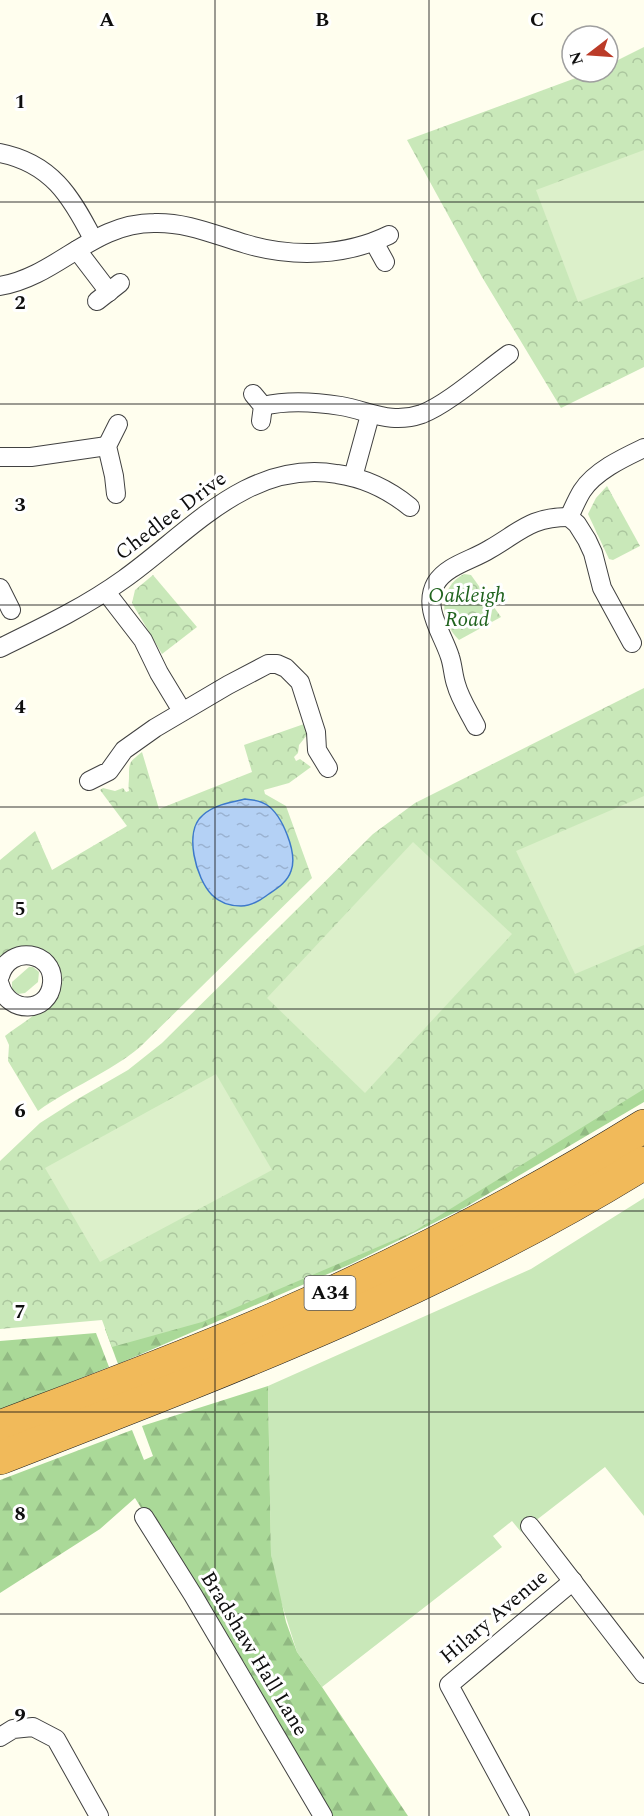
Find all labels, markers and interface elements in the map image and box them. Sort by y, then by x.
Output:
text: A [99,5,115,35]
text: B [315,5,329,35]
text: C [530,5,544,35]
north arrow [560,24,620,84]
text: N [563,48,590,68]
text: 1 [14,87,26,117]
text: 2 [14,288,26,318]
street label: Chedlee Drive [108,463,234,569]
text: 3 [14,490,26,520]
park label: Oakleigh Road [428,580,506,636]
text: 4 [14,692,26,722]
text: 5 [14,894,26,924]
text: 6 [14,1096,26,1126]
road number: A34 [304,1276,356,1310]
text: 7 [14,1297,26,1327]
text: 8 [14,1499,26,1529]
street label: Hilary Avenue [433,1562,555,1672]
street label: Bradshaw Hall Lane [192,1565,316,1743]
text: 9 [14,1701,26,1731]

